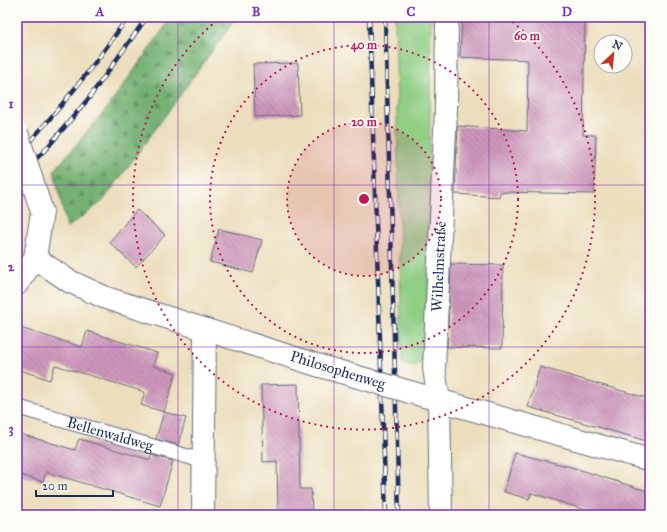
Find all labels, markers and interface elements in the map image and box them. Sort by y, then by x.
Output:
text: A [95,4,105,20]
text: B [252,4,261,20]
text: C [407,4,416,20]
text: D [562,4,572,20]
text: 60 m [514,29,541,43]
north arrow [593,34,633,74]
text: 40 m [351,38,378,53]
text: N [610,38,625,54]
text: 1 [8,96,14,112]
text: 20 m [351,115,378,129]
centre of rings [357,192,371,206]
street label: Wilhelmstraße [428,221,450,312]
text: 2 [8,259,15,275]
street label: Philosophenweg [288,347,389,393]
street label: Bellenwaldweg [65,413,156,455]
text: 3 [8,421,14,437]
scale bar [36,472,113,498]
text: 20 m [42,479,68,493]

